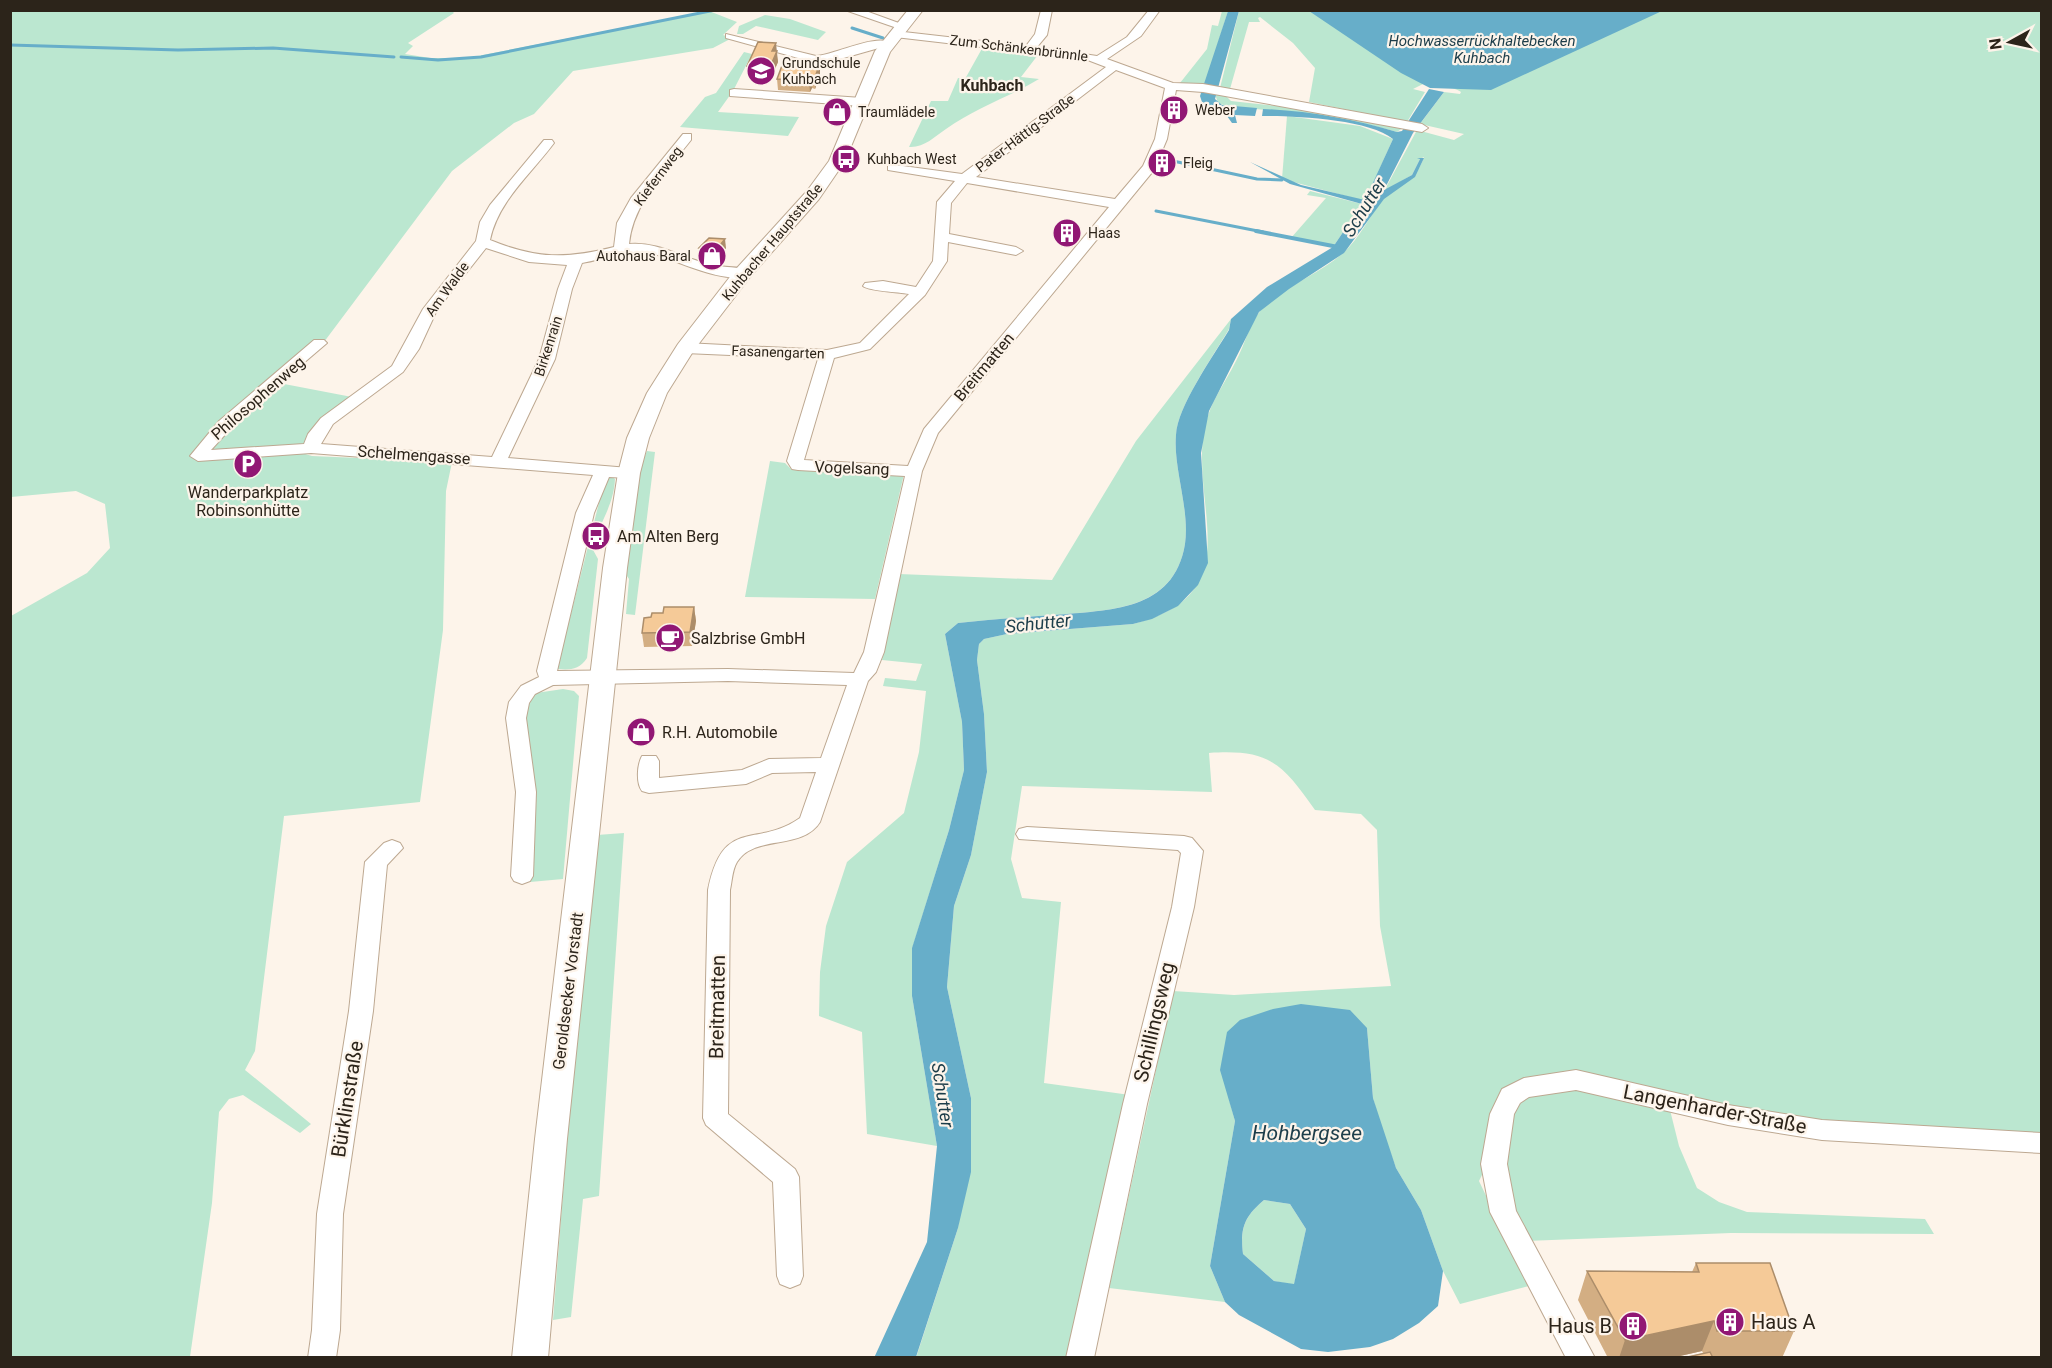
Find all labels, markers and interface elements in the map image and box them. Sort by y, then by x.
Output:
north arrow [1980,12,2040,72]
street label: Zum Schänkenbrünnle [949,32,1089,64]
water label: Hochwasserrückhaltebecken Kuhbach [1388,32,1576,67]
text: N [1985,37,2006,51]
school or university icon: Grundschule Kuhbach [745,55,777,87]
place label: Grundschule Kuhbach [782,55,860,87]
district label: Kuhbach [961,76,1023,95]
street label: Pater-Hättig-Straße [972,91,1078,175]
building icon: Weber [1158,94,1190,126]
shop icon: Traumlädele [821,96,853,128]
place label: Weber [1195,102,1235,118]
place label: Traumlädele [858,104,935,120]
street label: Kiefernweg [631,143,685,209]
bus stop icon: Kuhbach West [830,143,862,175]
building icon: Fleig [1146,147,1178,179]
place label: Kuhbach West [867,151,957,167]
place label: Fleig [1183,155,1213,171]
water label: Schutter [1338,173,1391,240]
street label: Kuhbacher Hauptstraße [718,180,826,304]
building icon: Haas [1051,217,1083,249]
place label: Haas [1088,225,1120,241]
shop icon: Autohaus Baral [696,240,728,272]
place label: Autohaus Baral [596,248,691,264]
street label: Am Walde [422,259,472,319]
street label: Birkenrain [531,314,565,378]
street label: Breitmatten [950,329,1018,405]
street label: Fasanengarten [731,342,825,362]
street label: Philosophenweg [207,352,309,444]
street label: Schelmengasse [357,442,471,468]
parking icon: Wanderparkplatz Robinsonhütte [232,448,264,480]
street label: Vogelsang [814,457,890,479]
place label: Wanderparkplatz Robinsonhütte [188,483,308,520]
bus stop icon: Am Alten Berg [580,520,612,552]
place label: Am Alten Berg [617,527,719,546]
water label: Schutter [1004,609,1073,637]
cafe icon: Salzbrise GmbH [654,622,686,654]
place label: Salzbrise GmbH [691,629,805,648]
shop icon: R.H. Automobile [625,716,657,748]
place label: R.H. Automobile [662,723,777,742]
street label: Geroldsecker Vorstadt [549,911,587,1071]
street label: Breitmatten [704,955,730,1059]
street label: Schillingsweg [1129,960,1179,1084]
street label: Bürklinstraße [326,1039,368,1159]
water label: Schutter [928,1061,959,1130]
street label: Langenharder-Straße [1621,1079,1809,1139]
water label: Hohbergsee [1252,1121,1362,1145]
building icon: Haus A [1714,1306,1746,1338]
building icon: Haus B [1617,1310,1649,1342]
place label: Haus A [1751,1310,1816,1334]
place label: Haus B [1548,1314,1612,1338]

